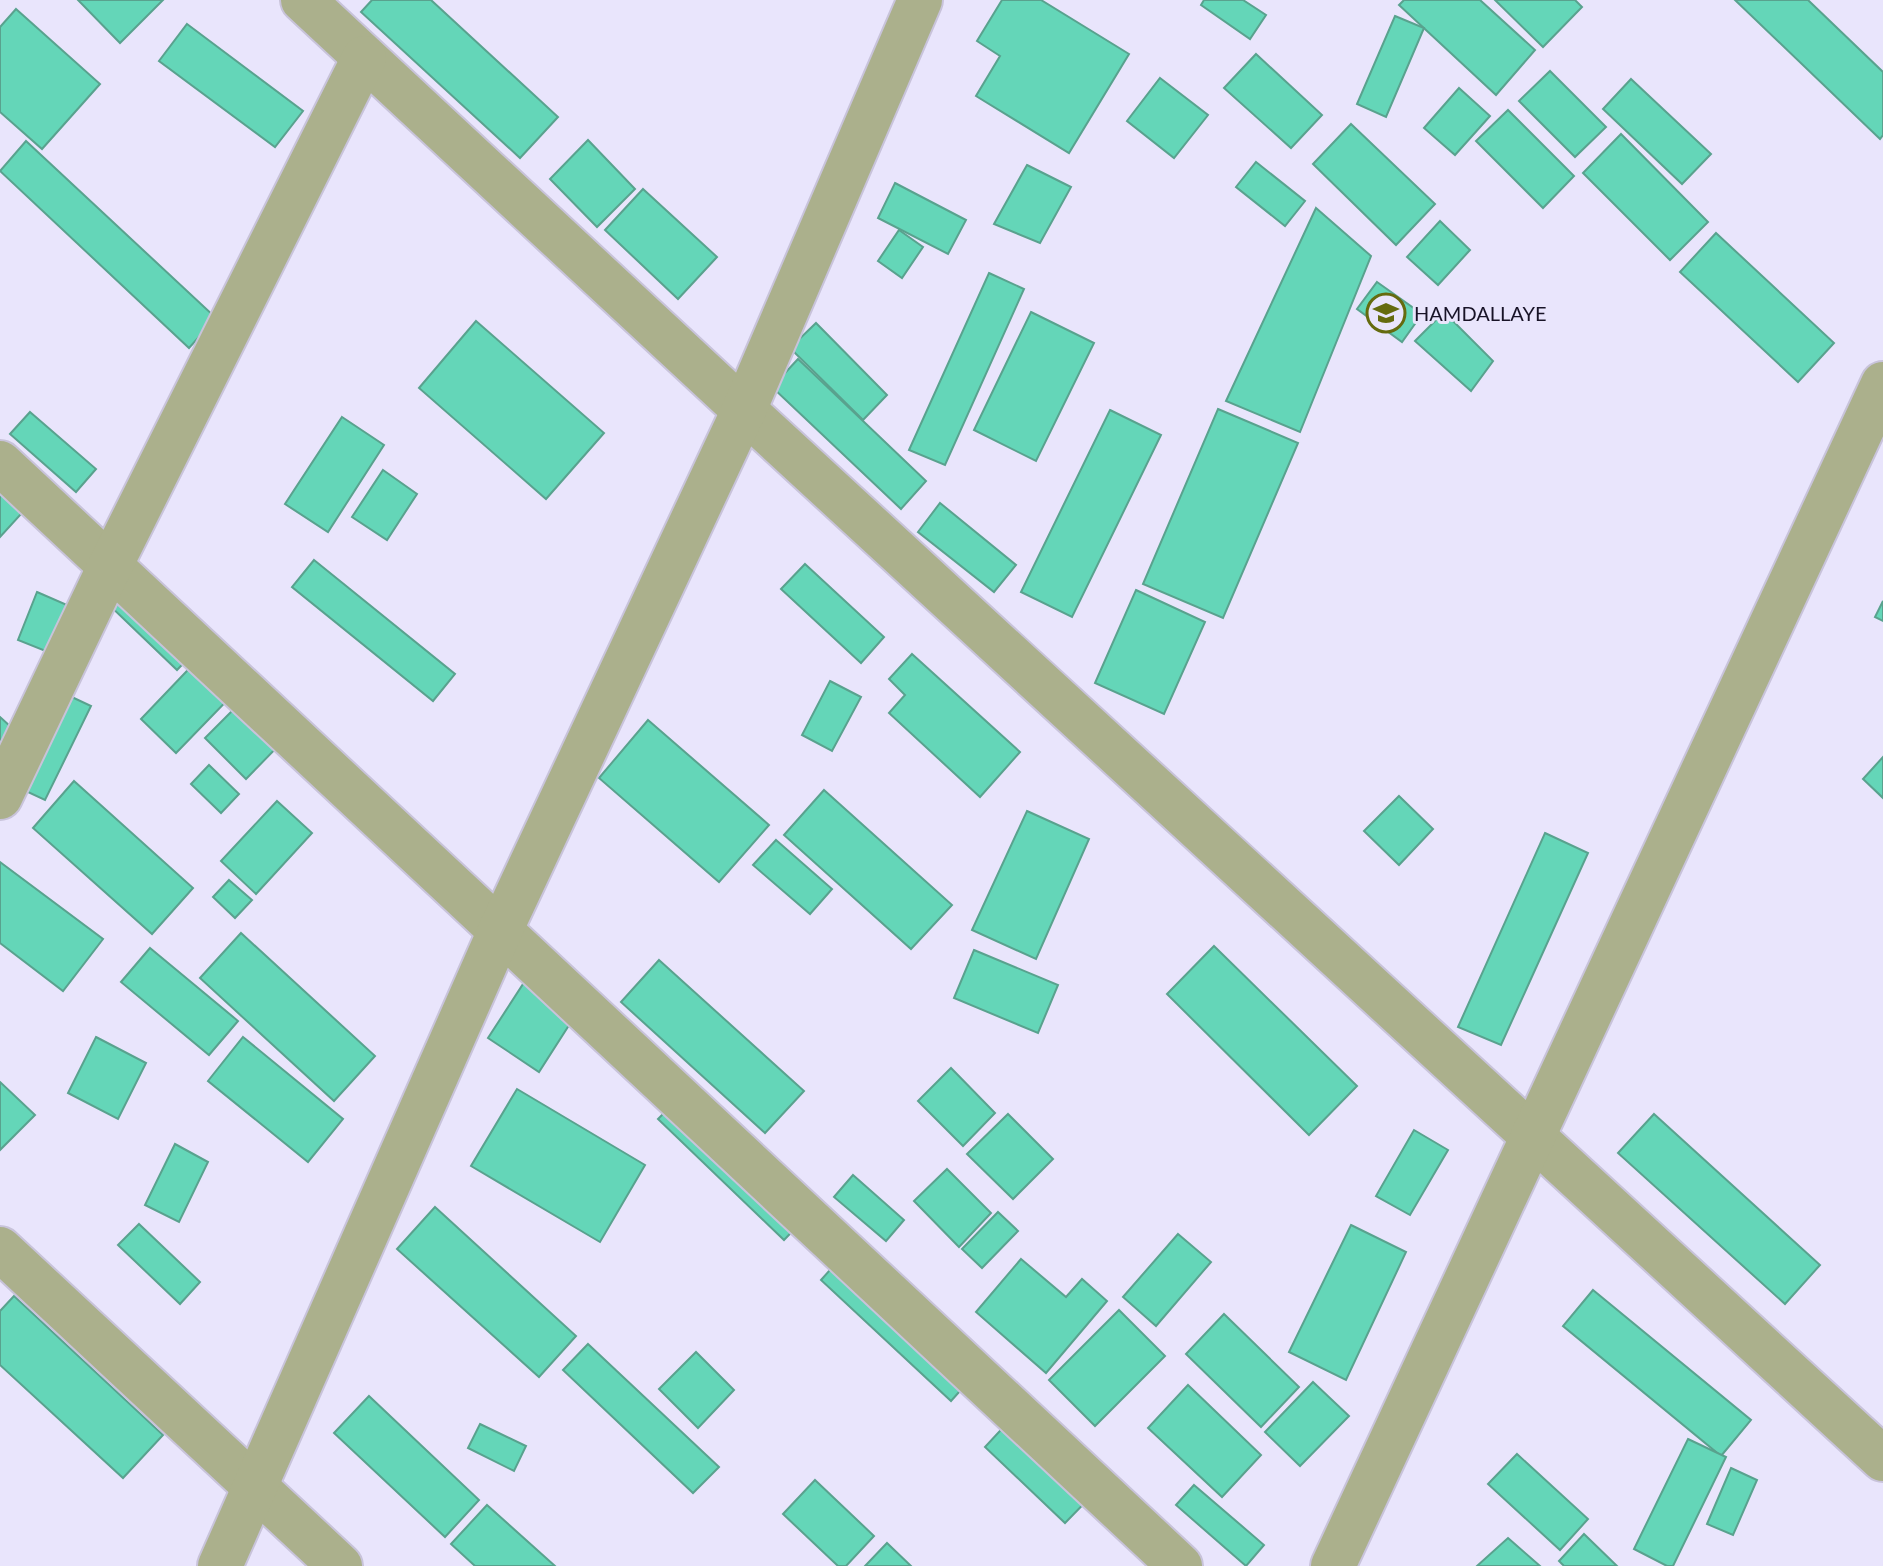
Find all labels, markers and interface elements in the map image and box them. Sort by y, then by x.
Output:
school or university icon: HAMDALLAYE [1365,292,1407,334]
place label: HAMDALLAYE [1414,301,1546,325]

